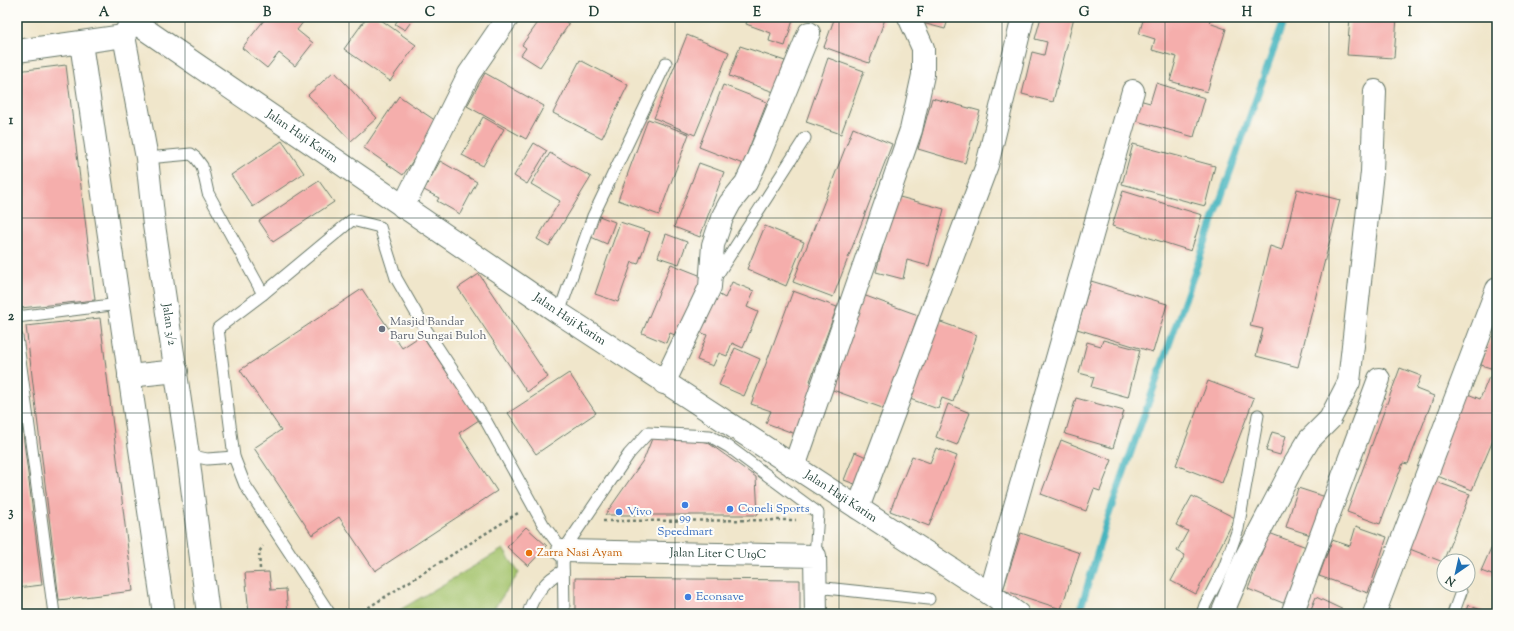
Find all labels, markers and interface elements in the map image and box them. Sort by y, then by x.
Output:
text: A [99,4,110,22]
text: B [263,4,272,22]
text: C [425,4,435,22]
text: D [589,4,599,22]
text: E [753,4,761,22]
text: F [916,4,924,22]
text: G [1079,4,1090,22]
text: H [1242,4,1253,22]
text: I [1408,4,1413,22]
street label: Jalan Haji Karim [261,105,342,168]
text: 1 [9,112,14,130]
street label: Jalan Haji Karim [529,288,609,350]
street label: Jalan 3/2 [157,301,181,347]
text: 2 [8,308,15,326]
place label: Masjid Bandar Baru Sungai Buloh [390,313,487,345]
marker: Masjid Bandar Baru Sungai Buloh [377,324,387,334]
street label: Jalan Haji Karim [800,466,881,527]
marker: 99 Speedmart [680,500,690,510]
place label: Coneli Sports [738,500,810,518]
place label: Vivo [627,503,652,521]
text: 3 [8,504,14,522]
marker: Coneli Sports [725,504,735,514]
marker: Vivo [614,507,624,517]
place label: 99 Speedmart [657,509,713,541]
place label: Zarra Nasi Ayam [537,544,623,562]
street label: Jalan Liter C U19C [669,544,766,564]
marker: Zarra Nasi Ayam [524,548,534,558]
north arrow [1436,553,1476,593]
text: N [1443,571,1460,590]
place label: Econsave [696,588,744,606]
marker: Econsave [683,592,693,602]

